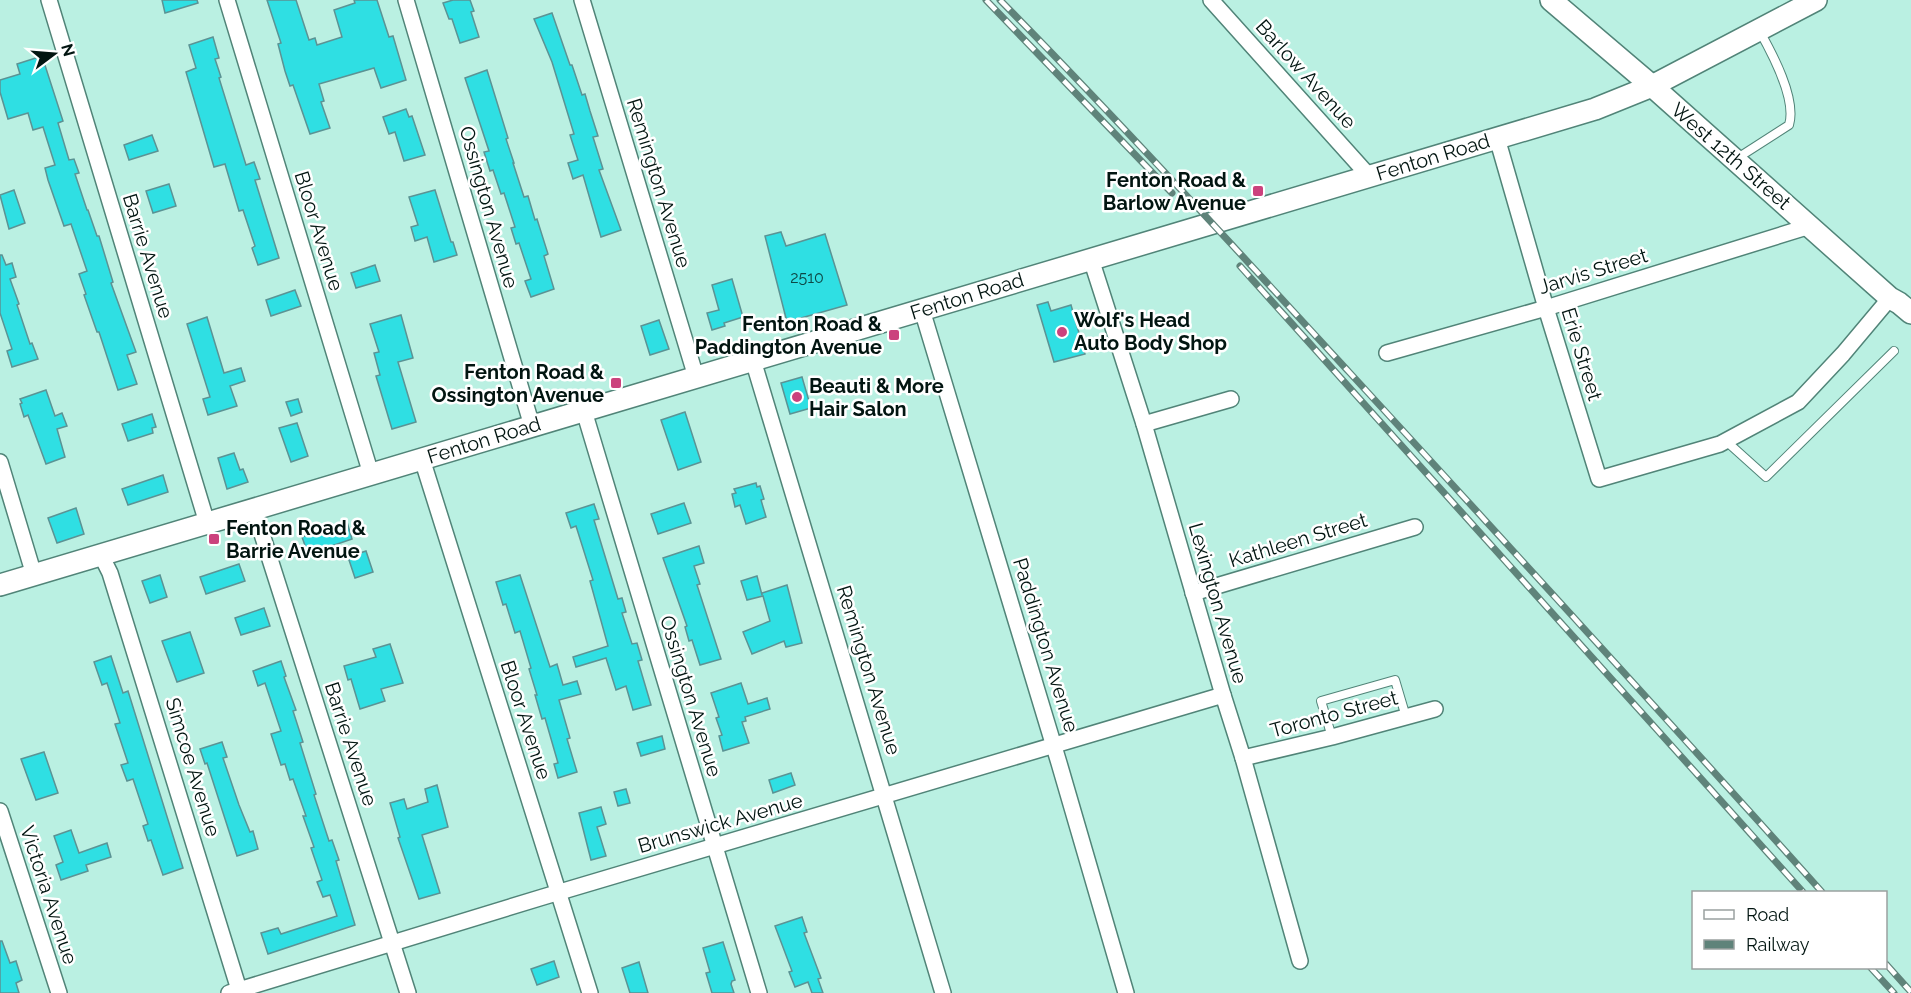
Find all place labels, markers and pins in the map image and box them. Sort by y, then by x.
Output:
place label: Fenton Road & Barlow Avenue [1103,168,1247,215]
marker: Fenton Road & Barlow Avenue [1251,184,1265,198]
place label: Wolf's Head Auto Body Shop [1074,308,1227,355]
place label: Fenton Road & Paddington Avenue [695,312,883,359]
marker: Wolf's Head Auto Body Shop [1055,325,1069,339]
marker: Fenton Road & Paddington Avenue [887,328,901,342]
place label: Fenton Road & Ossington Avenue [432,360,605,407]
place label: Beauti & More Hair Salon [809,374,944,421]
marker: Fenton Road & Ossington Avenue [609,376,623,390]
marker: Beauti & More Hair Salon [790,390,804,404]
place label: Fenton Road & Barrie Avenue [226,516,367,563]
marker: Fenton Road & Barrie Avenue [207,532,221,546]

